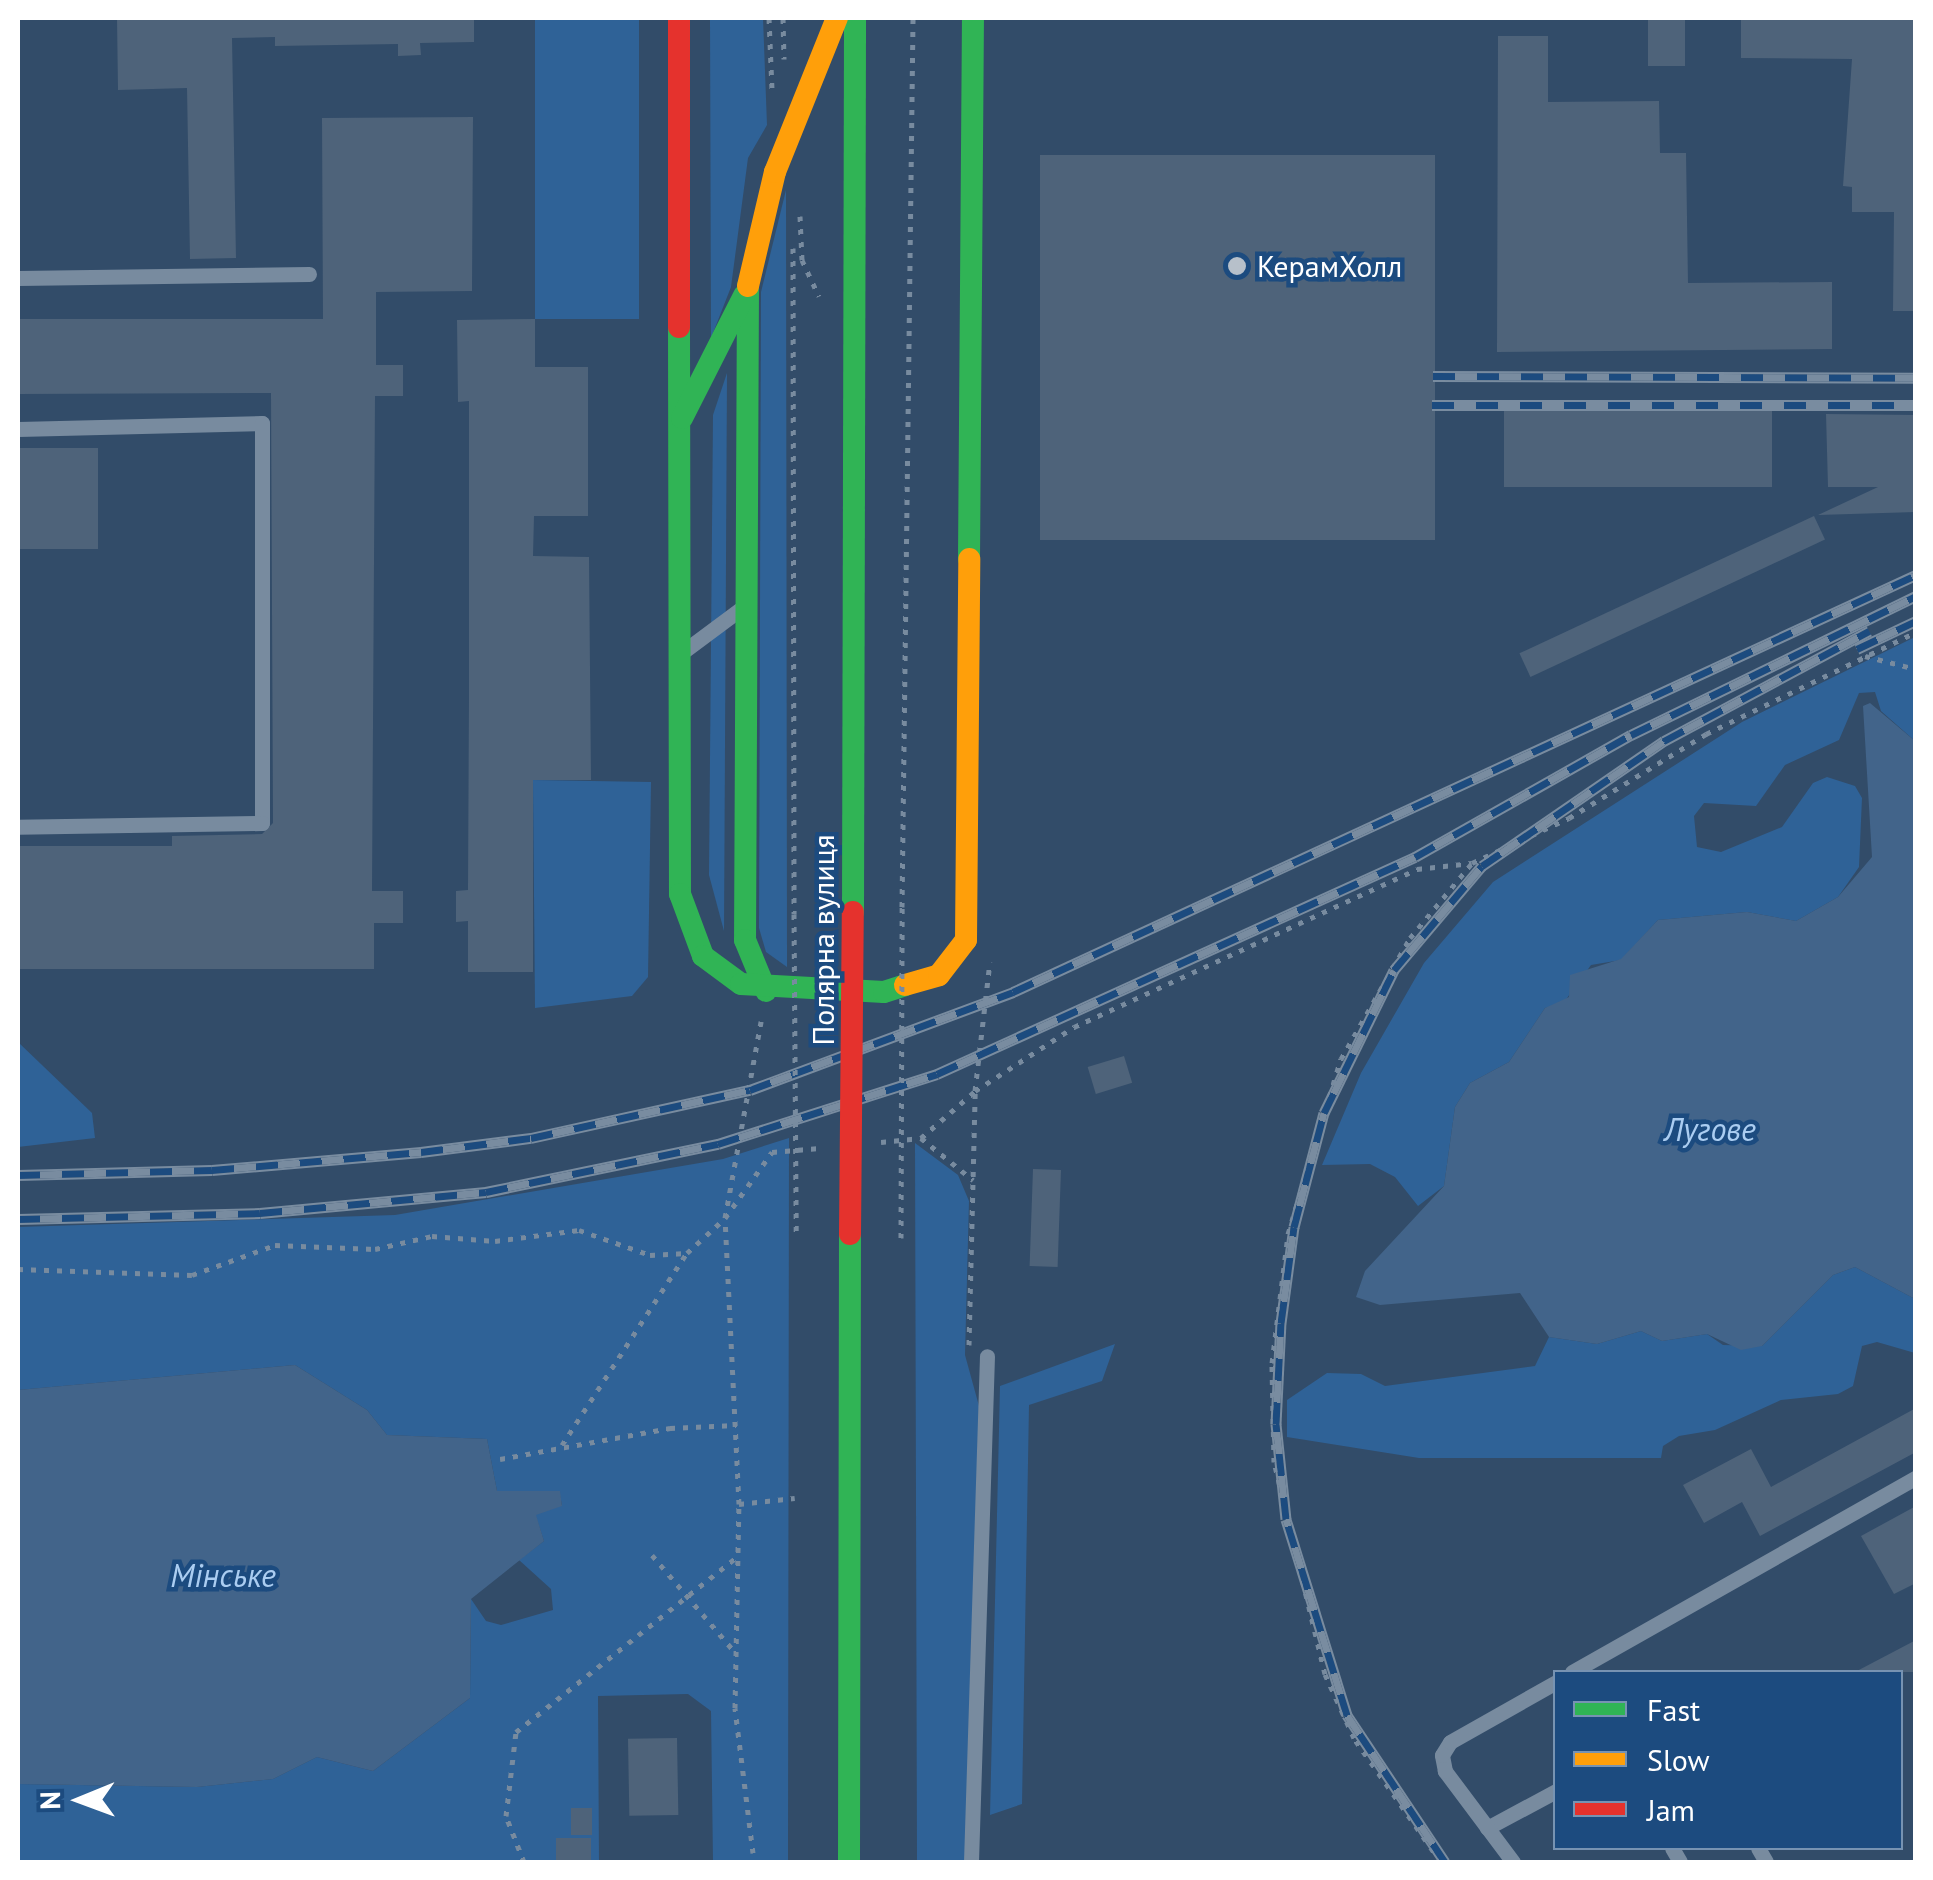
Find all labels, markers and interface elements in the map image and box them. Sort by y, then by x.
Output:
place label: КерамХолл [1257,248,1402,284]
marker: КерамХолл [1226,255,1248,277]
street label: Полярна вулиця [805,834,841,1046]
water label: Лугове [1664,1110,1756,1148]
water label: Мінське [170,1556,276,1594]
legend [1553,1670,1903,1850]
text: Fast [1647,1690,1700,1729]
text: Slow [1647,1740,1710,1779]
north arrow [30,1750,130,1850]
text: Jam [1647,1790,1695,1829]
text: N [31,1791,68,1810]

